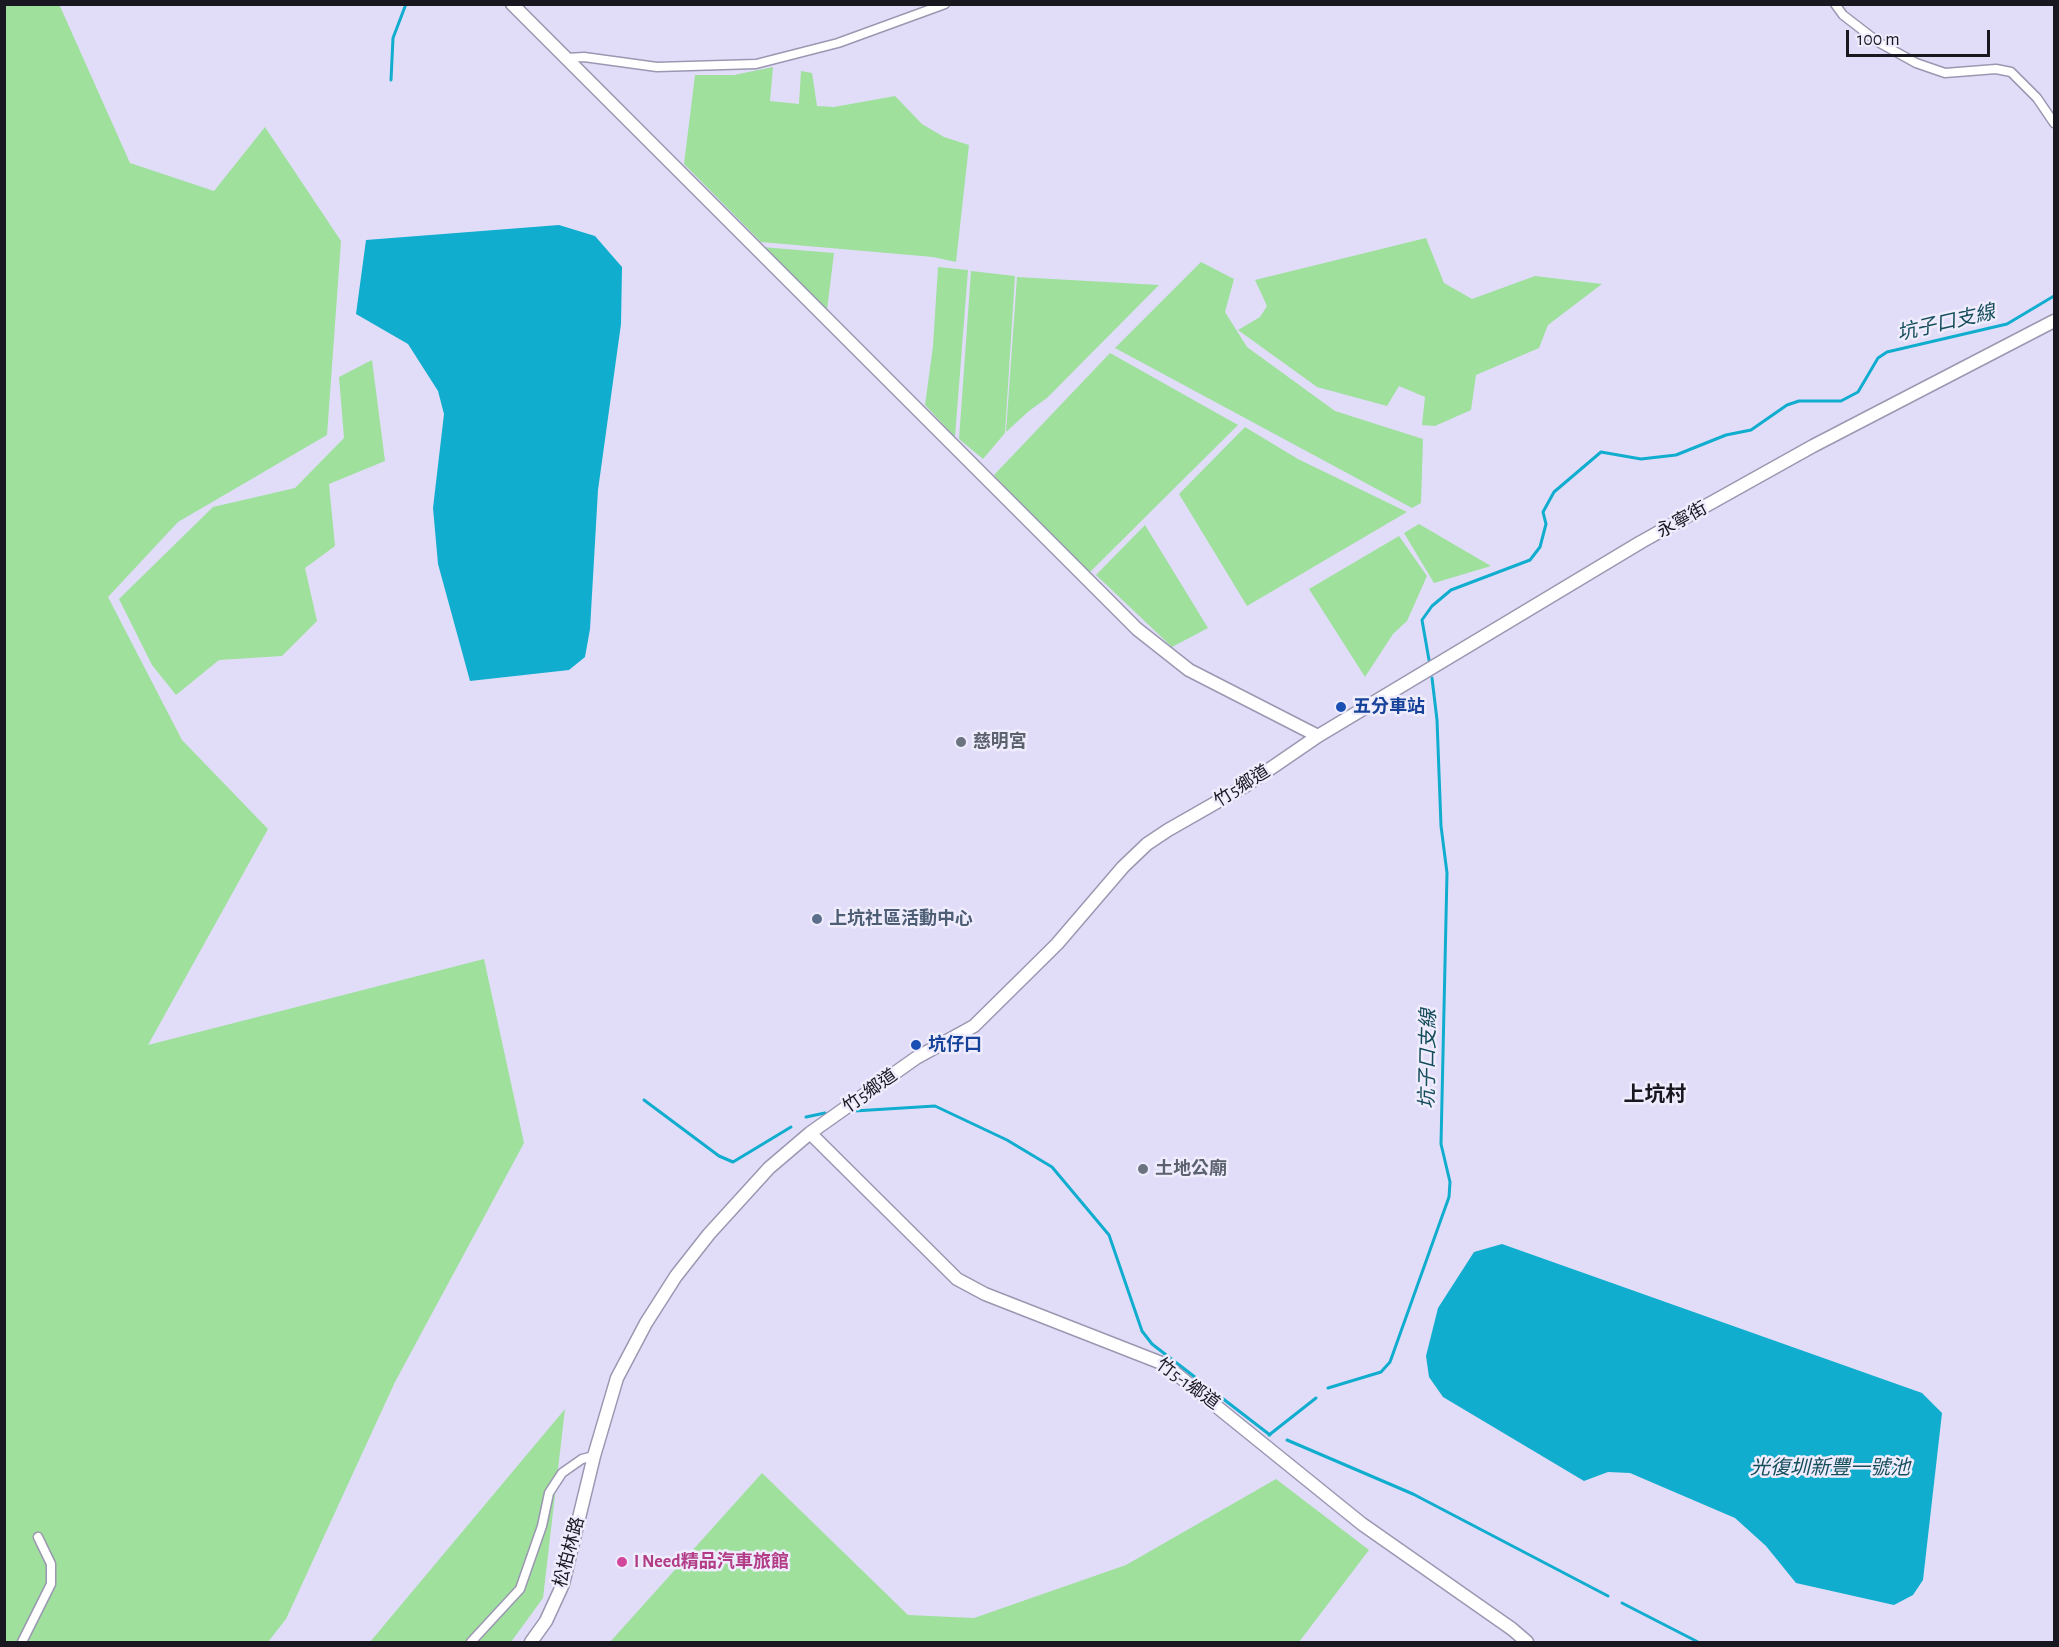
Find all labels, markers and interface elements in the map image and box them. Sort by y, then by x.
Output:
scale bar [1849,18,1993,56]
text: 100 m [1857,31,1900,49]
water label: 坑子口支線 [1895,300,1997,346]
street label: 永寧街 [1653,497,1711,543]
place label: 五分車站 [1353,696,1425,718]
marker: 五分車站 [1334,700,1348,714]
place label: 慈明宮 [973,731,1027,753]
marker: 慈明宮 [954,735,968,749]
street label: 竹5鄉道 [1210,761,1274,811]
place label: 上坑社區活動中心 [829,908,973,930]
marker: 上坑社區活動中心 [810,912,824,926]
water label: 坑子口支線 [1415,1009,1441,1109]
place label: 坑仔口 [928,1034,982,1056]
marker: 坑仔口 [909,1038,923,1052]
street label: 竹5鄉道 [839,1065,901,1117]
district label: 上坑村 [1624,1082,1686,1108]
place label: 土地公廟 [1155,1158,1227,1180]
marker: 土地公廟 [1136,1162,1150,1176]
street label: 竹5-1鄉道 [1152,1354,1224,1414]
water label: 光復圳新豐一號池 [1750,1456,1910,1480]
street label: 松柏林路 [549,1514,589,1590]
place label: I Need精品汽車旅館 [634,1551,789,1573]
marker: I Need精品汽車旅館 [615,1555,629,1569]

